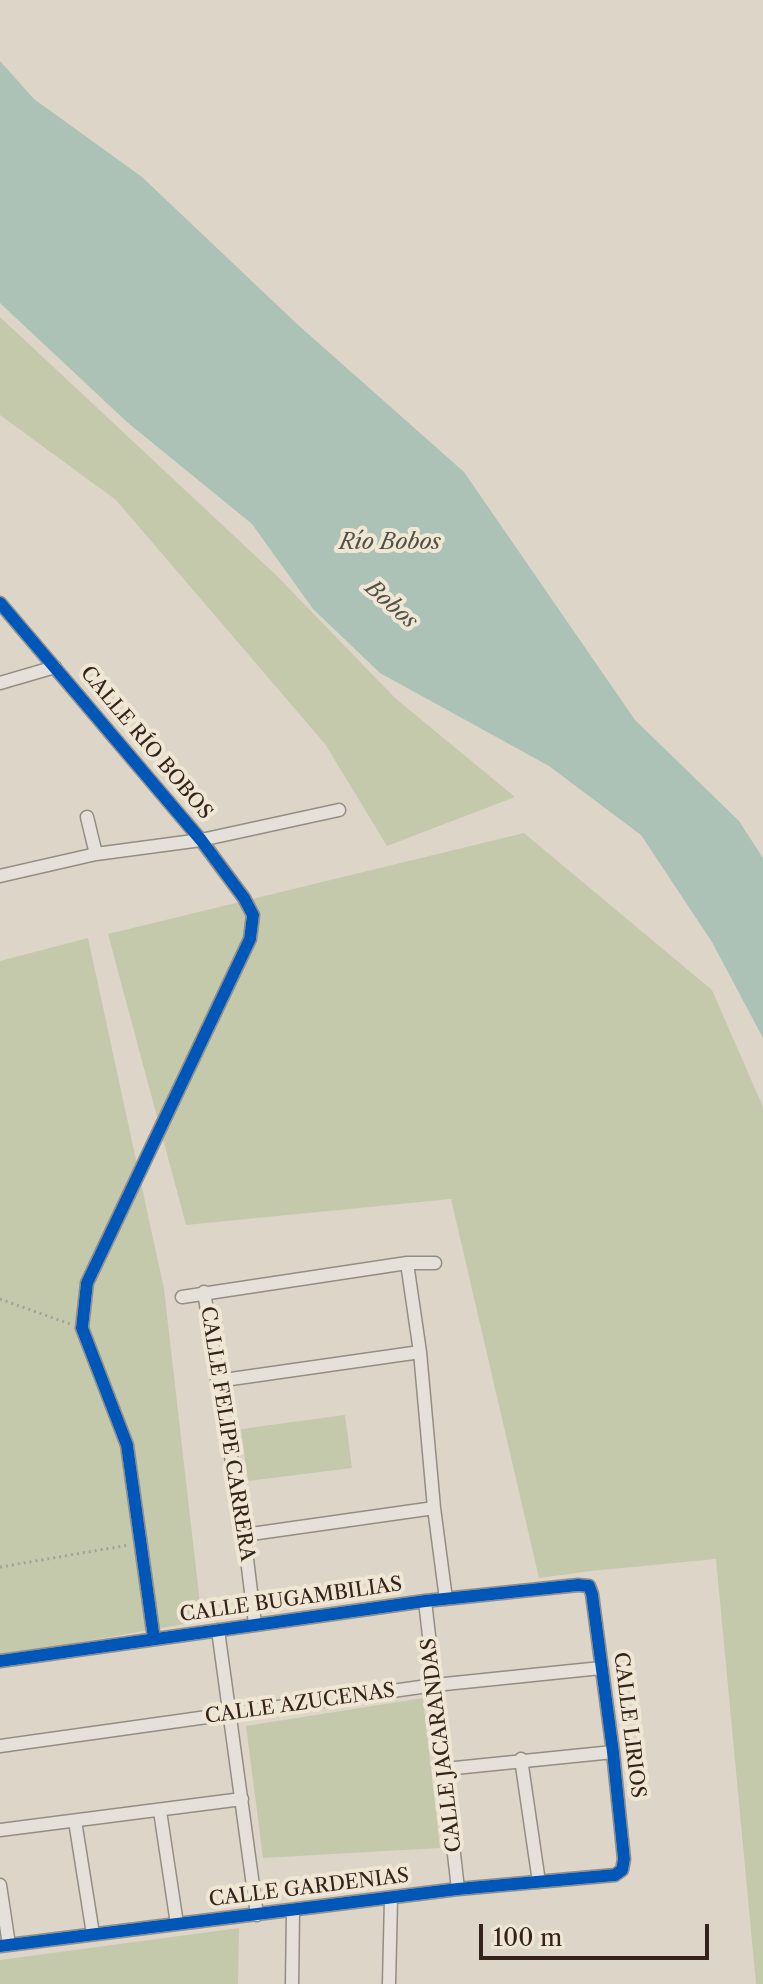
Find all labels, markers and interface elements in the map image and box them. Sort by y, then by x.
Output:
water label: Río Bobos [339,530,441,556]
water label: Bobos [359,575,423,635]
street label: CALLE RÍO BOBOS [75,662,217,824]
street label: CALLE FELIPE CARRERA [195,1305,259,1563]
street label: CALLE BUGAMBILIAS [178,1573,404,1627]
street label: CALLE JACARANDAS [417,1637,467,1853]
street label: CALLE LIRIOS [608,1651,650,1799]
street label: CALLE AZUCENAS [203,1679,397,1729]
street label: CALLE GARDENIAS [208,1864,410,1912]
scale bar [483,1908,713,1958]
text: 100 m [493,1923,562,1952]

